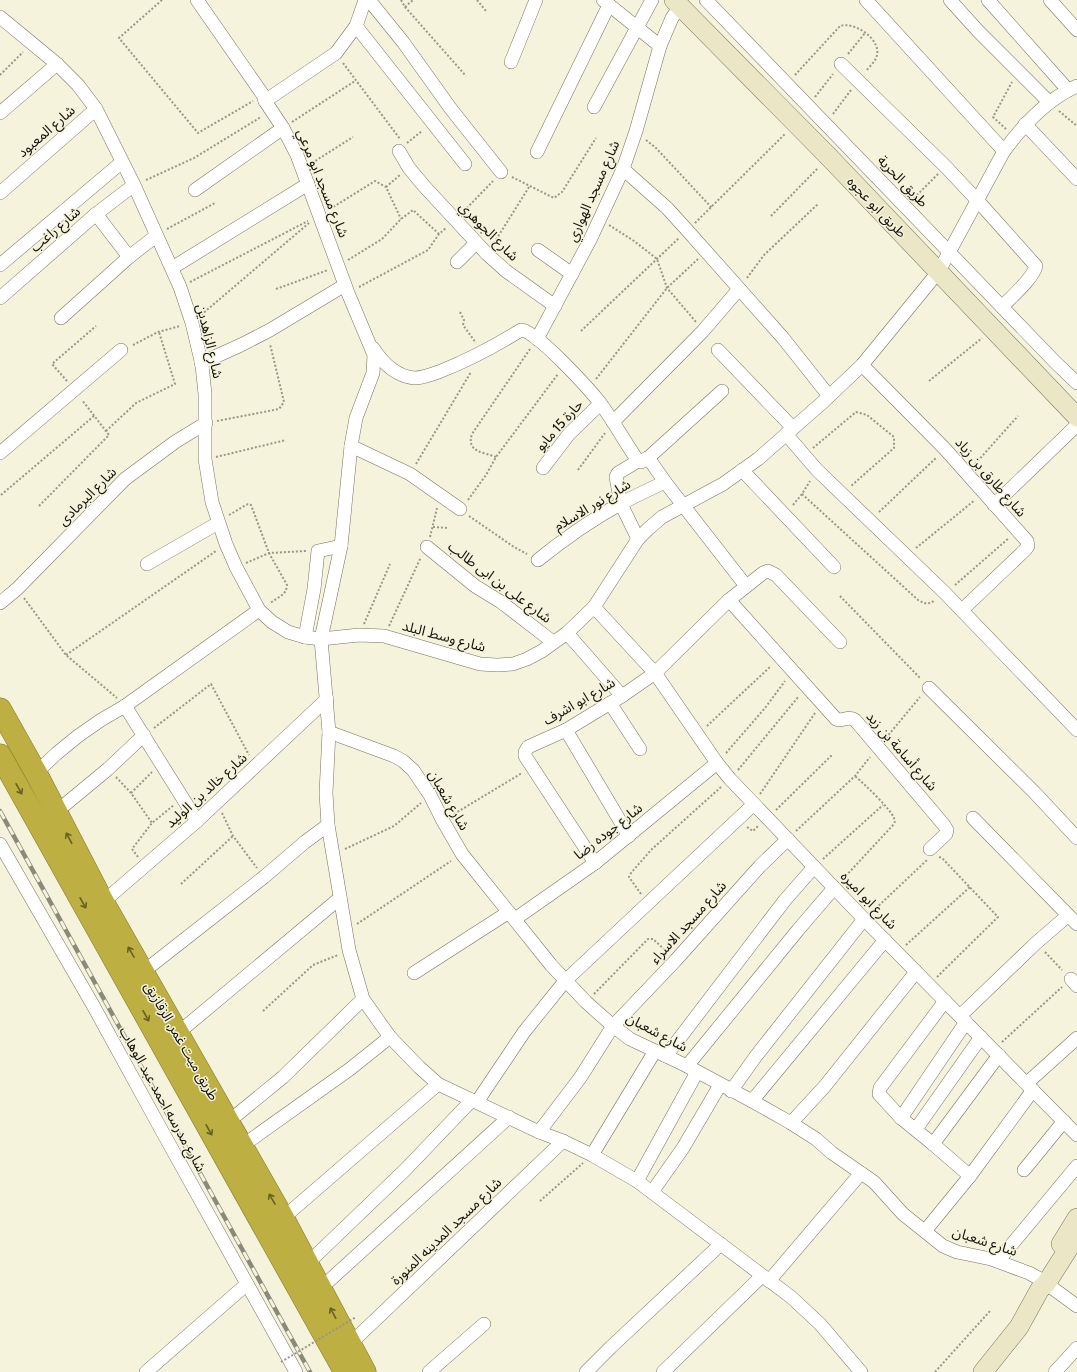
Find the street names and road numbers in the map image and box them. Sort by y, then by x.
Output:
street label: شارع المعبود [13,101,80,163]
street label: شارع مسجد ابو مرعي [291,126,353,241]
street label: شارع مسجد الهواري [563,138,625,245]
street label: طريق الحرية [873,151,932,211]
street label: طريق ابو عجوه [843,173,911,242]
street label: شارع الجوهري [454,197,523,266]
street label: شارع راغب [26,202,85,257]
street label: شارع الزاهدين [191,302,227,380]
street label: حارة 15 مايو [531,395,587,455]
street label: شارع طارق بن زياد [950,434,1030,522]
street label: شارع البرمادى [54,463,122,531]
street label: شارع نور الاسلام [550,475,635,537]
street label: شارع على بن ابى طالب [443,537,555,629]
street label: شارع وسط البلد [400,616,488,658]
street label: شارع ابو اشرف [540,673,619,731]
street label: شارع أسامة بن زيد [861,708,941,796]
street label: شارع خالد بن الوليد [161,748,252,833]
street label: شارع شعبان [423,766,474,835]
street label: شارع جوده رضا [570,799,647,865]
street label: شارع ابو اميره [835,867,901,934]
street label: شارع مسجد الاسراء [646,877,732,969]
street label: طريق ميت غمر, الزقازيق [140,979,223,1104]
street label: شارع شعبان [622,1008,691,1057]
street label: شارع مدرسه احمد عبد الوهاب [114,1023,210,1176]
street label: شارع مسجد المدينه المنورة [387,1173,507,1290]
street label: شارع شعبان [950,1222,1020,1262]

